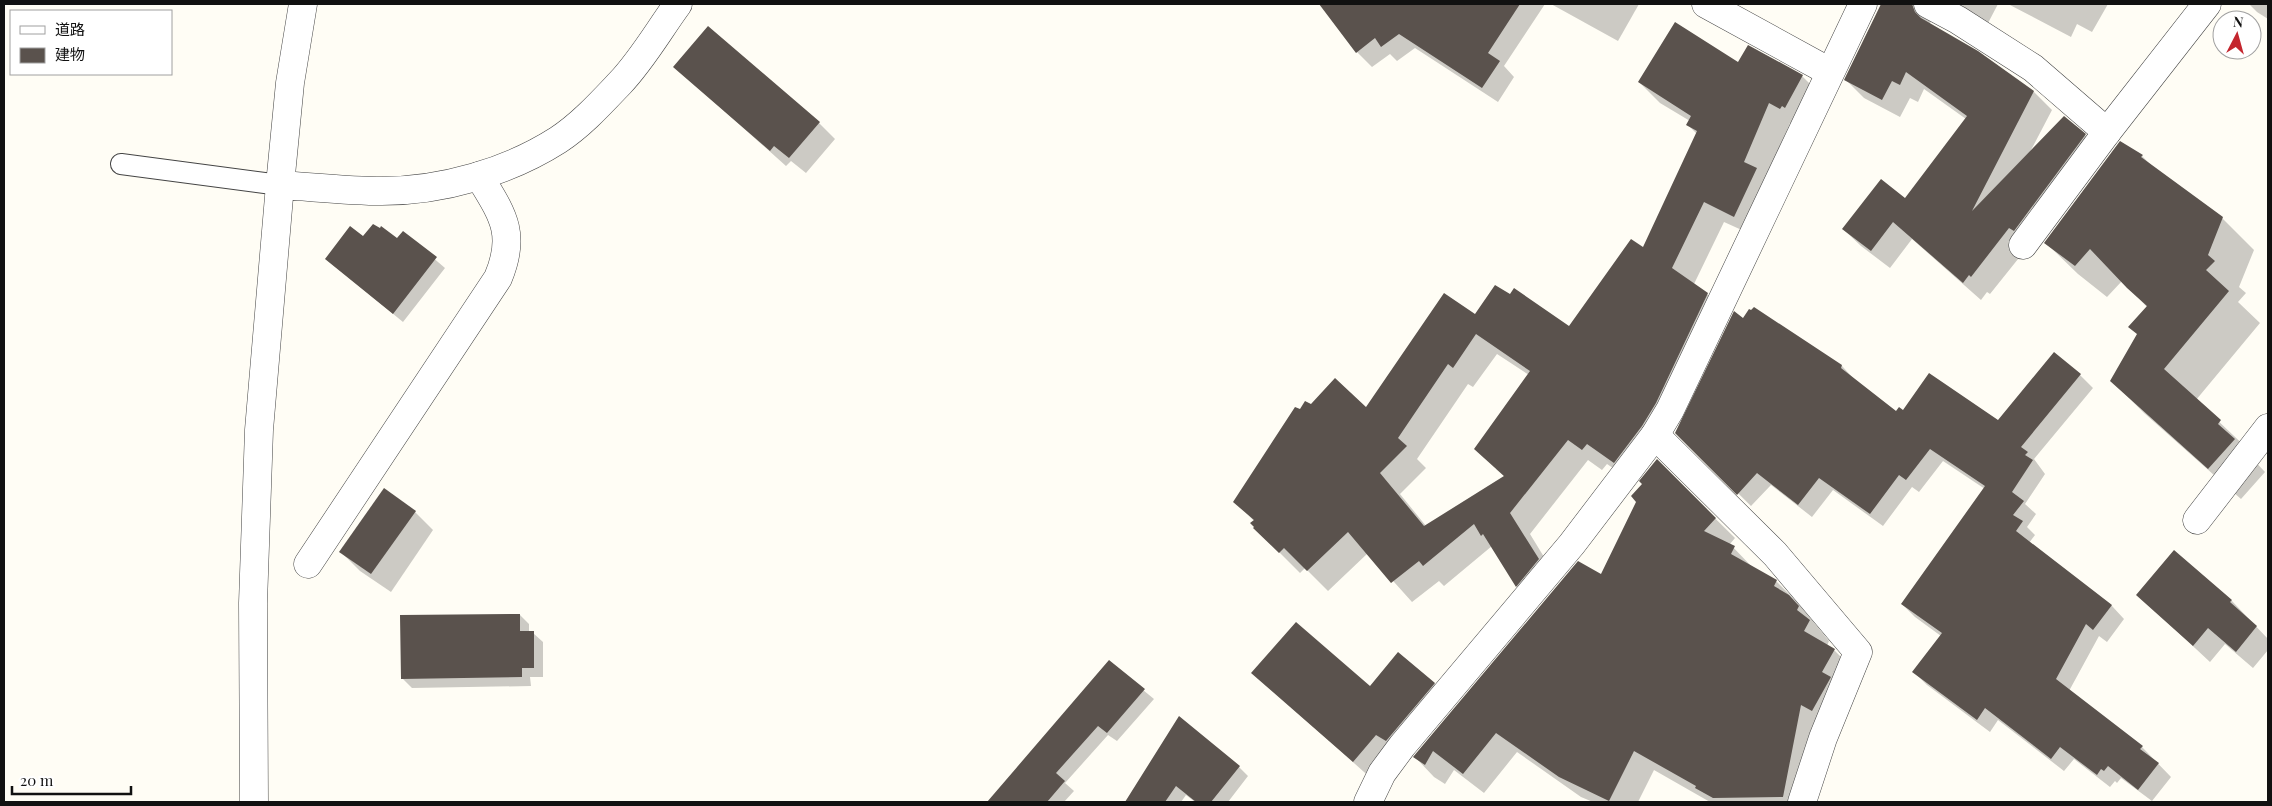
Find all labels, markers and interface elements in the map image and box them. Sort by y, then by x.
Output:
legend [10,10,172,75]
north arrow [2212,10,2262,60]
text: N [2232,12,2244,32]
text: 道路 [55,19,85,39]
text: 建物 [55,44,85,64]
scale bar [12,764,131,796]
text: 20 m [20,770,54,790]

